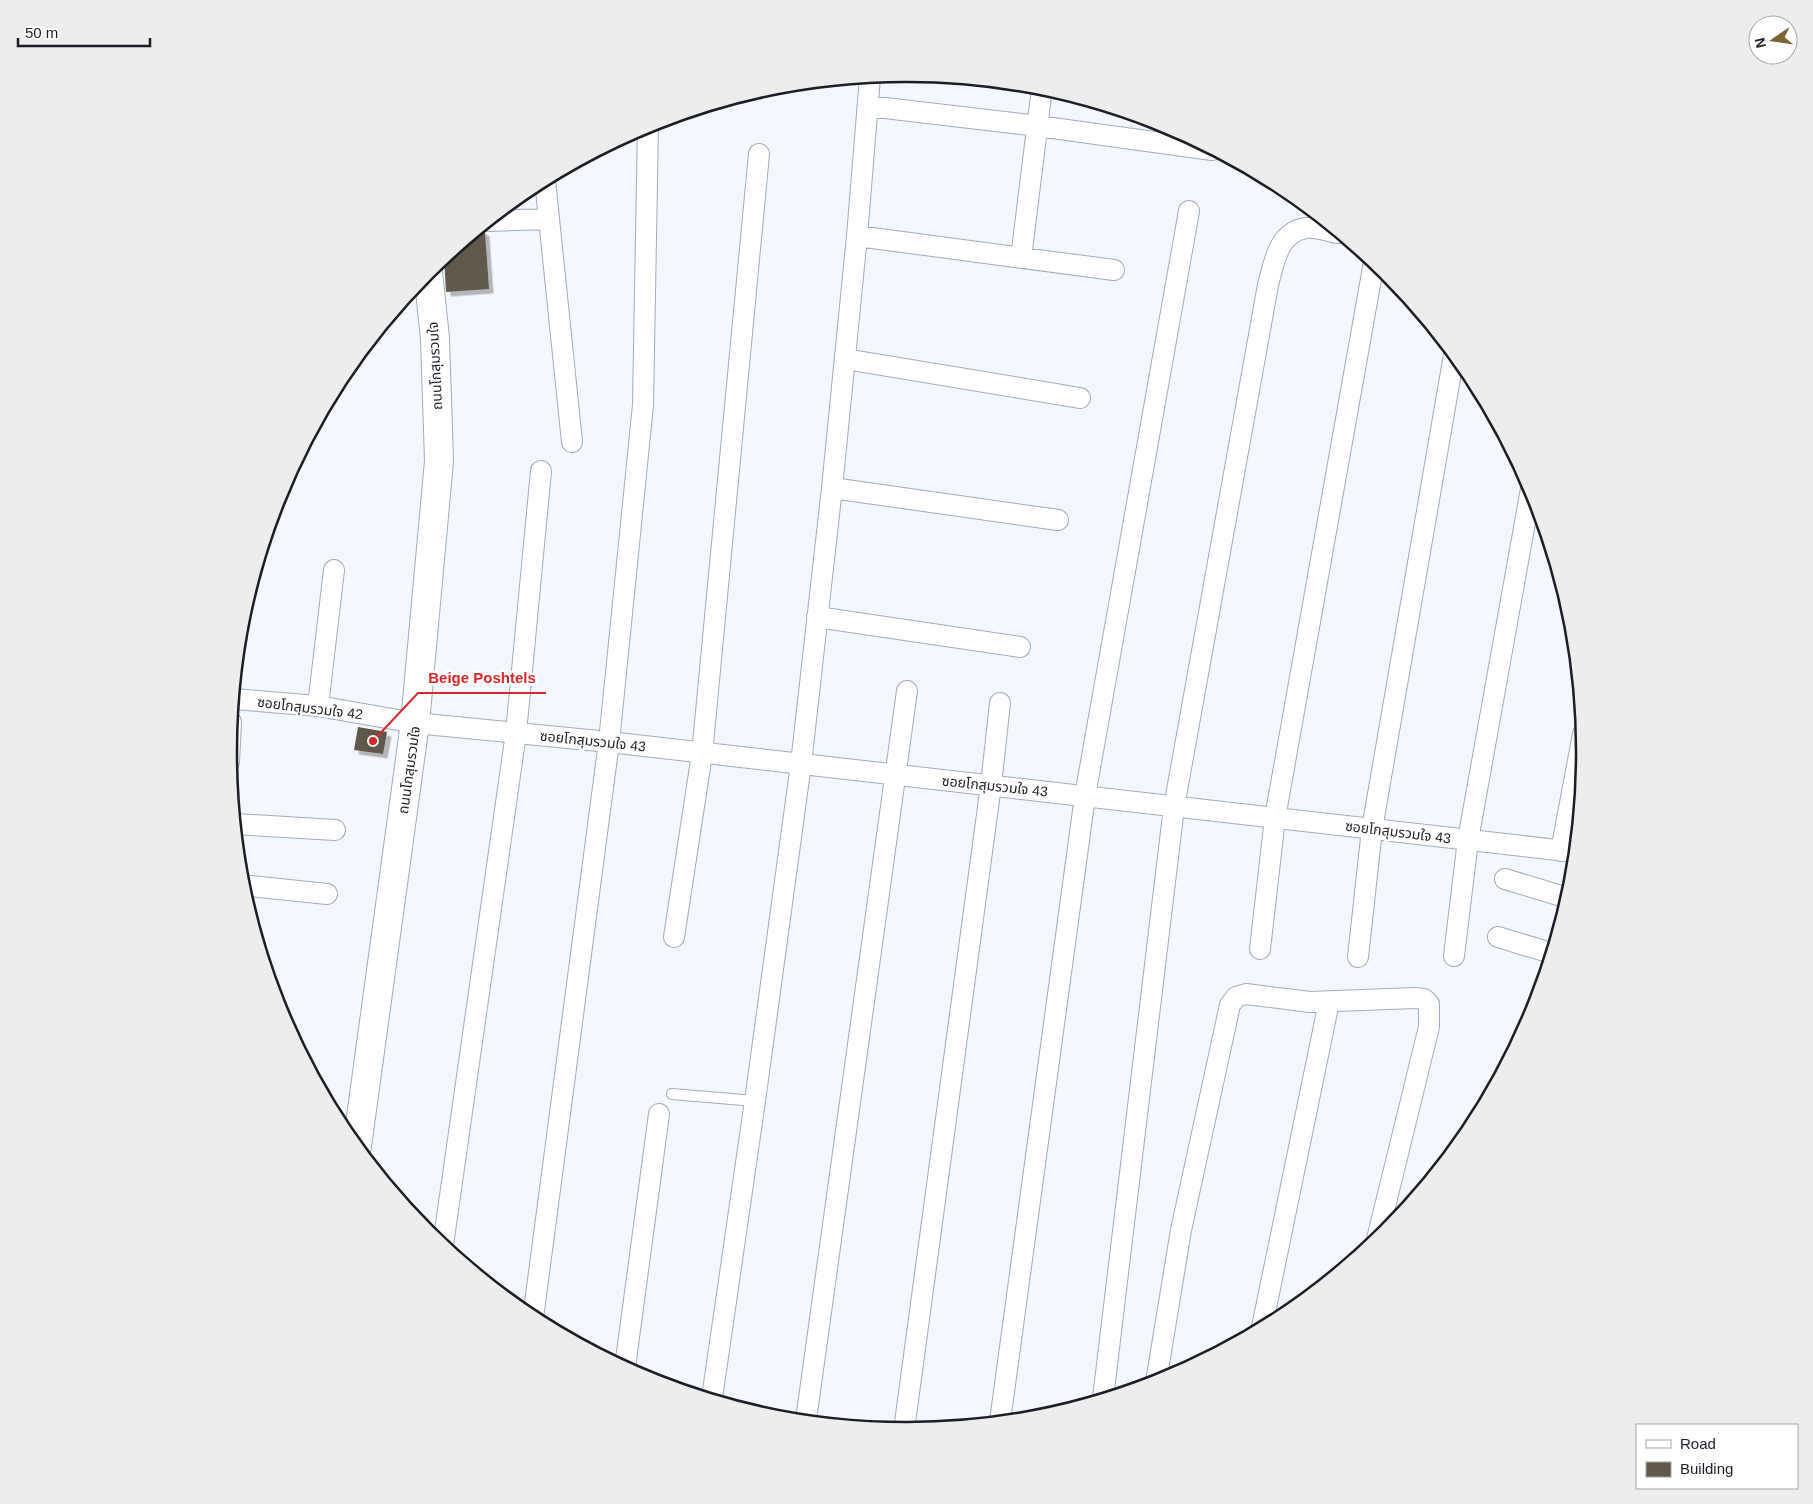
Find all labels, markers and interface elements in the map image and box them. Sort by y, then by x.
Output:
scale bar [18,15,150,47]
north arrow [1748,15,1798,65]
text: 50 m [25,24,58,41]
text: N [1751,36,1769,50]
street label: ถนนโกสุมรวมใจ [425,321,446,411]
callout: Beige Poshtels [418,663,546,693]
text: Beige Poshtels [428,669,536,686]
street label: ซอยโกสุมรวมใจ 42 [256,694,364,723]
street label: ถนนโกสุมรวมใจ [395,725,424,815]
street label: ซอยโกสุมรวมใจ 43 [539,727,647,756]
street label: ซอยโกสุมรวมใจ 43 [941,772,1049,801]
street label: ซอยโกสุมรวมใจ 43 [1344,818,1452,847]
legend [1636,1424,1798,1489]
text: Road [1680,1435,1716,1452]
text: Building [1680,1460,1733,1477]

